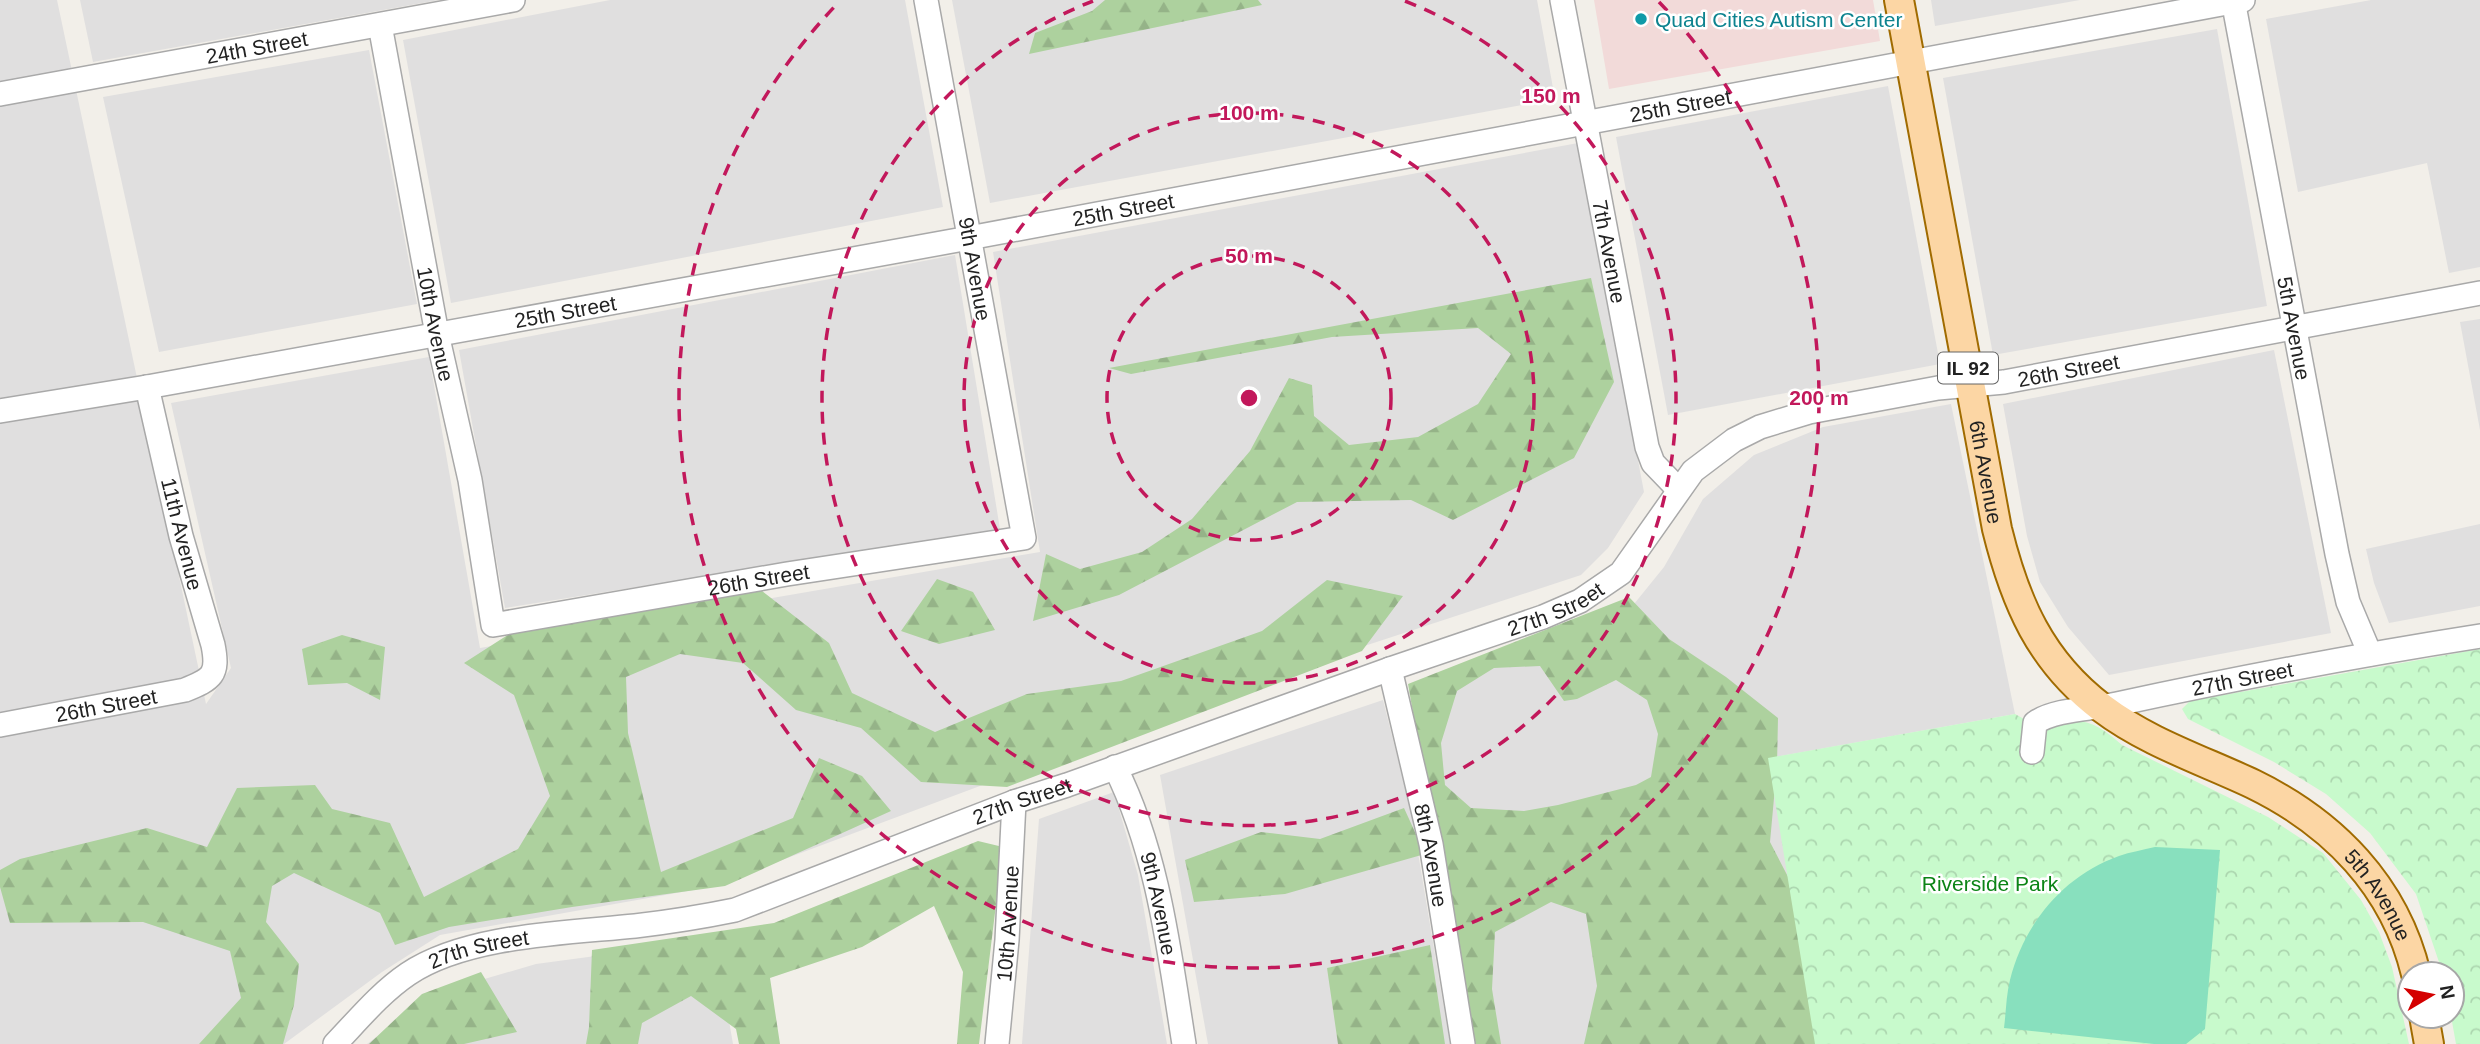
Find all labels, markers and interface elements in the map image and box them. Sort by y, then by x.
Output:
place label: Quad Cities Autism Center [1655,8,1902,31]
marker: Quad Cities Autism Center [1633,11,1649,27]
street label: 24th Street [204,26,310,68]
text: 150 m [1521,84,1581,107]
street label: 25th Street [1628,84,1733,126]
text: 100 m [1219,101,1279,124]
street label: 25th Street [1070,188,1176,230]
street label: 7th Avenue [1589,198,1631,305]
street label: 9th Avenue [955,215,995,323]
text: 50 m [1225,244,1273,267]
street label: 10th Avenue [413,265,459,383]
street label: 5th Avenue [2274,275,2316,382]
street label: 25th Street [513,291,618,332]
street label: 26th Street [2016,349,2121,391]
road number: IL 92 [1938,352,1998,384]
centre of rings [1237,386,1261,410]
text: 200 m [1789,386,1849,409]
street label: 6th Avenue [1966,418,2007,526]
street label: 11th Avenue [157,476,207,592]
street label: 26th Street [706,559,811,599]
street label: 27th Street [1504,577,1608,640]
street label: 27th Street [2190,657,2295,700]
street label: 26th Street [53,684,159,726]
street label: 27th Street [969,773,1075,828]
street label: 8th Avenue [1410,801,1452,909]
street label: 5th Avenue [2340,844,2416,944]
street label: 9th Avenue [1137,849,1181,957]
street label: 10th Avenue [992,865,1022,983]
park label: Riverside Park [1922,872,2059,895]
street label: 27th Street [424,925,530,973]
north arrow [2396,960,2466,1030]
text: N [2436,984,2459,1001]

